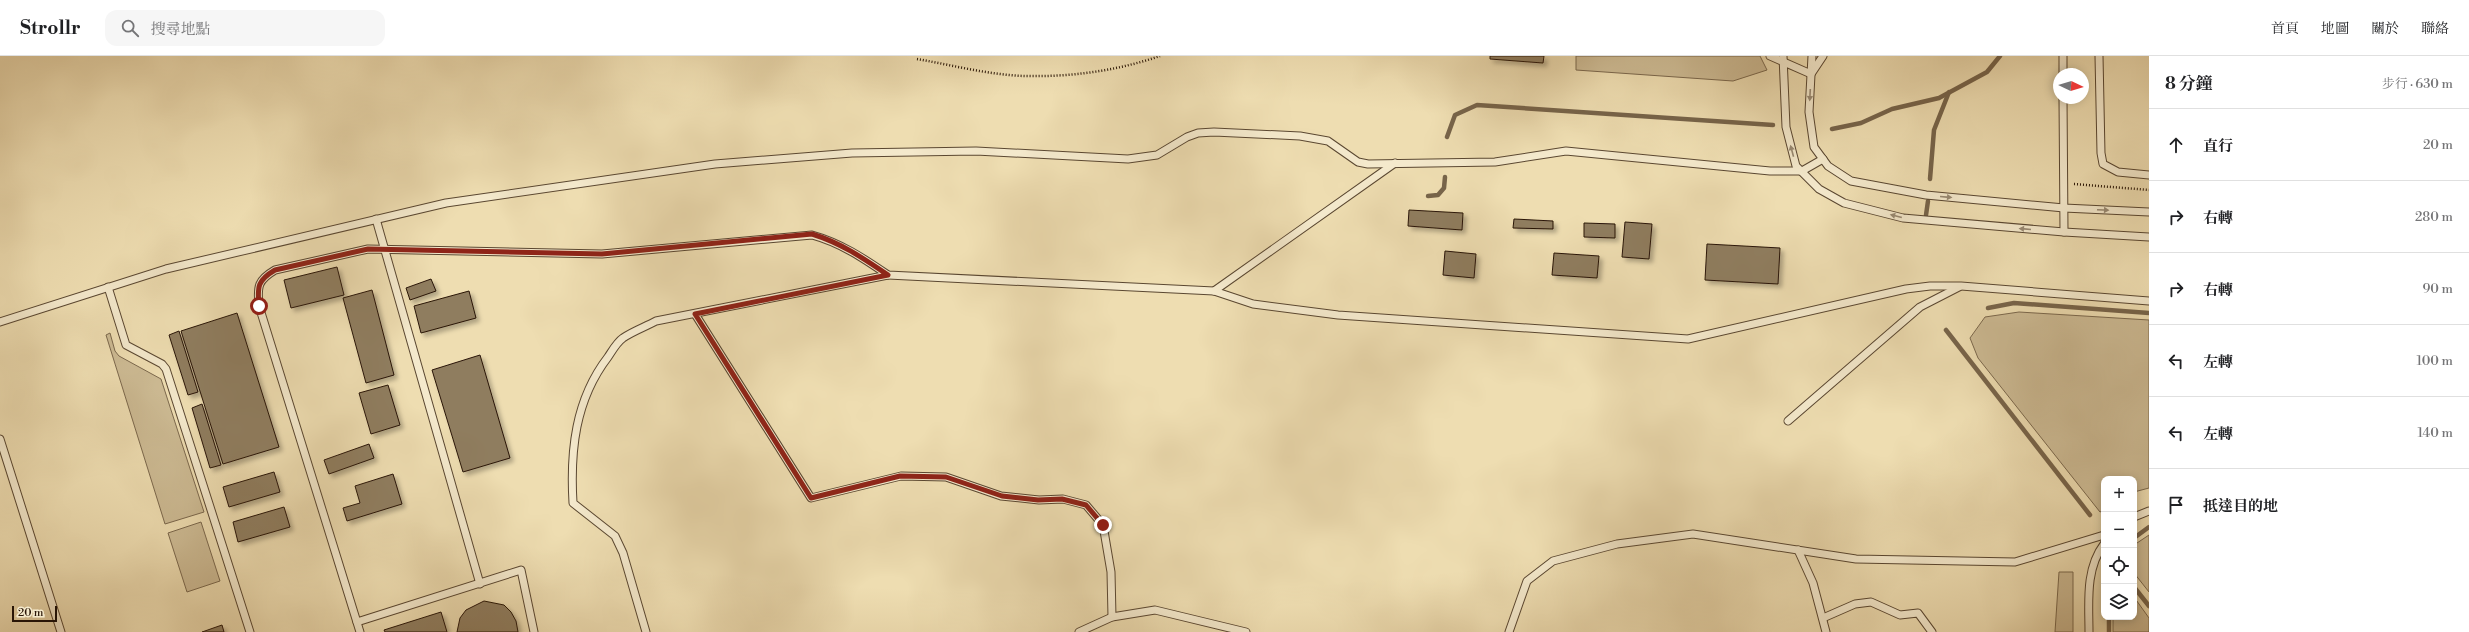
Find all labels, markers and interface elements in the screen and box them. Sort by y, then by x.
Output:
search box [105,10,385,46]
text: Strollr [20,16,81,40]
icon: search [119,17,141,39]
text: 搜尋地點 [151,20,211,39]
text: 首頁 [2271,20,2299,38]
text: 地圖 [2321,20,2349,38]
text: 關於 [2371,20,2399,38]
text: 聯絡 [2421,20,2449,38]
north arrow [2053,68,2089,104]
text: 8 分鐘 [2165,73,2213,95]
text: 步行 · 630 m [2382,76,2453,92]
one-way arrow [1806,89,1813,101]
icon: ahead [2165,134,2187,156]
text: 直行 [2203,137,2233,156]
text: 20 m [2423,137,2453,153]
one-way arrow [1789,144,1795,157]
one-way arrow [1940,194,1952,201]
icon: right [2165,206,2187,228]
one-way arrow [2097,207,2109,214]
text: 右轉 [2203,209,2233,228]
text: 280 m [2415,209,2453,225]
one-way arrow [1889,213,1901,219]
one-way arrow [2019,226,2031,232]
icon: right [2165,278,2187,300]
text: 右轉 [2203,281,2233,300]
text: 90 m [2422,281,2453,297]
route start [250,297,268,315]
icon: left [2165,350,2187,372]
text: 左轉 [2203,353,2233,372]
text: 100 m [2417,353,2453,369]
icon: left [2165,422,2187,444]
text: 左轉 [2203,425,2233,444]
text: 140 m [2417,425,2453,441]
map controls [2101,476,2137,620]
button: + [2101,476,2137,512]
icon: arrive [2165,494,2187,516]
text: 抵達目的地 [2203,497,2278,516]
button: − [2101,512,2137,548]
route end [1094,516,1112,534]
button: locate [2101,548,2137,584]
button: layers [2101,584,2137,620]
scale bar [12,604,57,623]
text: 20 m [18,606,43,620]

